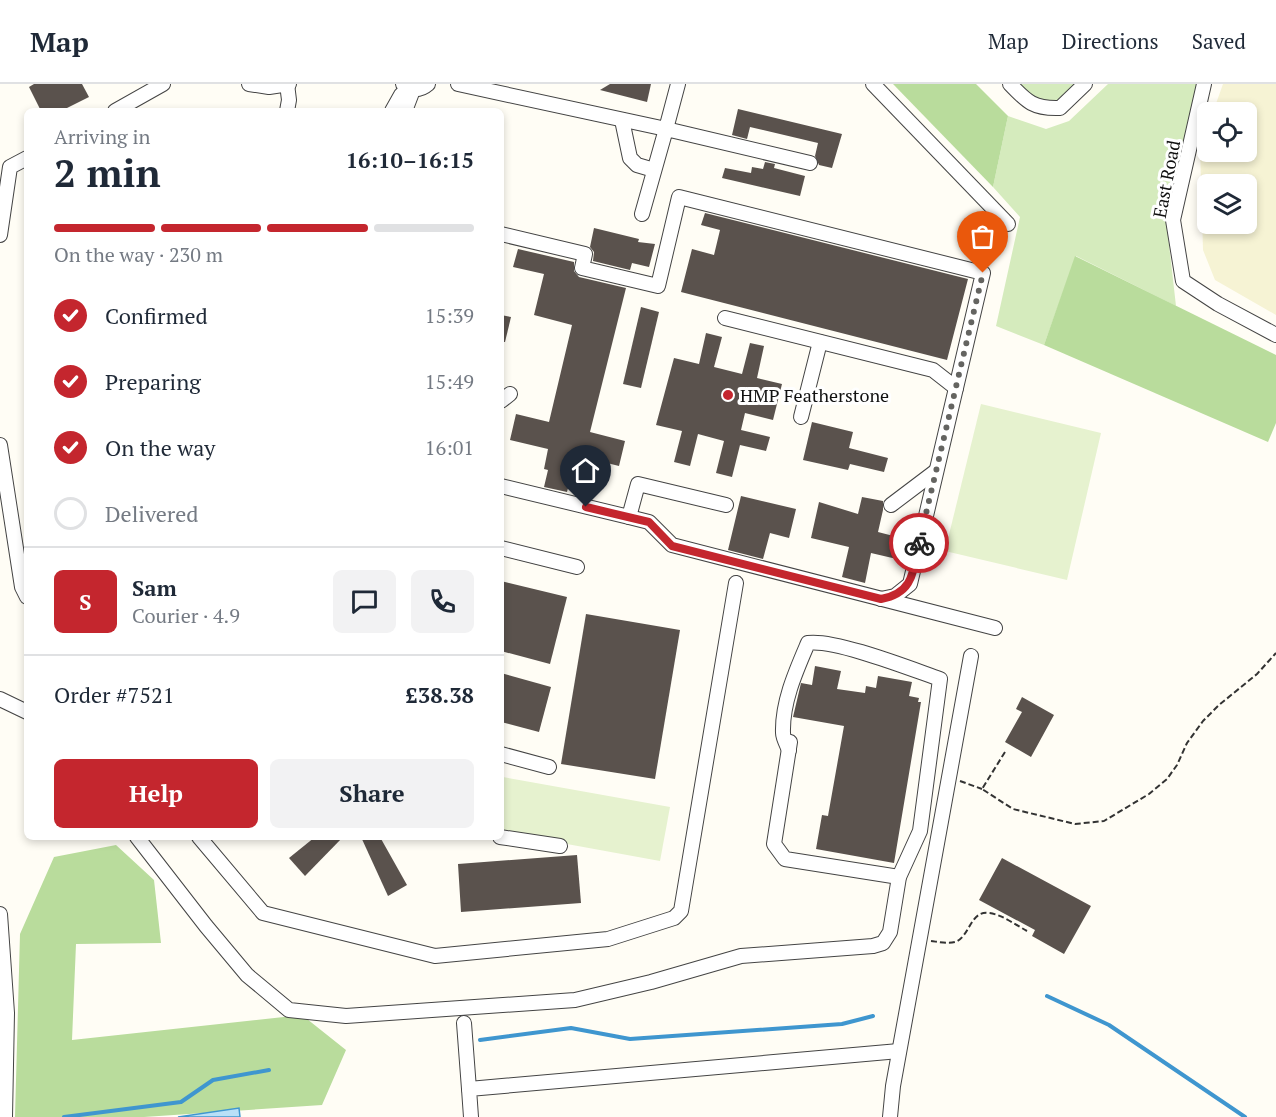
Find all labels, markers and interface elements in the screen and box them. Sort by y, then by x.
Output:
text: Map [30,23,89,60]
text: Map [988,27,1029,55]
text: Directions [1062,27,1159,55]
text: Saved [1192,27,1246,55]
map controls [1197,102,1257,234]
button: locate [1197,102,1257,162]
text: Arriving in [54,123,150,150]
street label: East Road [1147,138,1185,220]
text: 16:10–16:15 [346,145,474,174]
text: 2 min [54,146,161,198]
button: layers [1197,174,1257,234]
pin [957,211,1008,273]
icon: bag [966,220,999,253]
text: On the way · 230 m [54,241,223,268]
icon: check [54,299,87,332]
text: Confirmed [105,301,208,330]
text: 15:39 [425,302,474,329]
icon: check [54,365,87,398]
text: Preparing [105,367,201,396]
text: 15:49 [425,368,474,395]
place label: HMP Featherstone [740,383,889,407]
marker: HMP Featherstone [721,388,735,402]
icon: check [54,431,87,464]
text: On the way [105,433,215,462]
text: 16:01 [425,434,474,461]
pin [560,445,611,507]
icon: home [569,454,602,487]
text: Delivered [105,499,198,528]
courier [889,513,949,573]
icon: bike [903,527,936,560]
button: chat [333,570,396,633]
button: phone [411,570,474,633]
text: Sam [132,573,177,602]
text: S [79,587,92,616]
text: Courier · 4.9 [132,602,240,629]
text: Order #7521 [54,680,174,709]
text: £38.38 [405,680,474,709]
button: Help [54,759,258,828]
button: Share [270,759,474,828]

